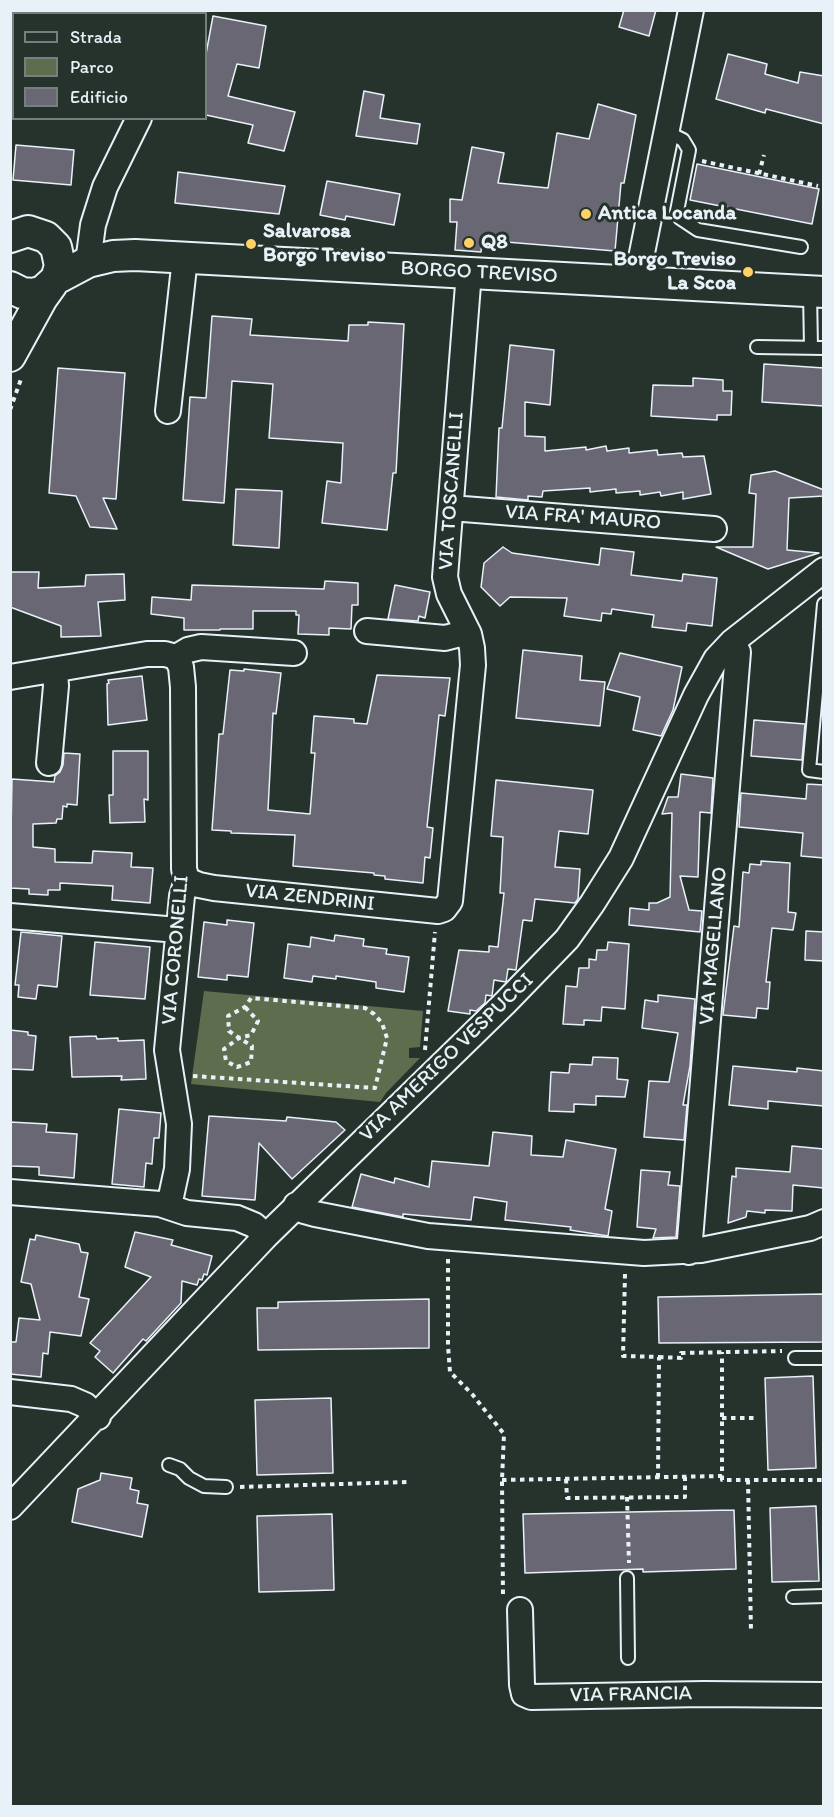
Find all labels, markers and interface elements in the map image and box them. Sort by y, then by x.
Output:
legend [12,12,207,120]
text: Strada [70,26,122,48]
text: Parco [70,56,114,78]
text: Edificio [70,86,128,108]
place label: Antica Locanda [598,201,736,227]
marker: Antica Locanda [579,207,593,221]
place label: Salvarosa Borgo Treviso [263,219,386,269]
place label: Q8 [481,230,508,256]
marker: Q8 [462,236,476,250]
marker: Salvarosa Borgo Treviso [244,237,258,251]
place label: Borgo Treviso La Scoa [613,247,736,297]
street label: BORGO TREVISO [400,256,558,290]
marker: Borgo Treviso La Scoa [741,265,755,279]
street label: VIA TOSCANELLI [434,411,470,571]
street label: VIA FRA' MAURO [504,500,662,536]
street label: VIA MAGELLANO [695,866,733,1026]
street label: VIA CORONELLI [157,874,195,1026]
street label: VIA ZENDRINI [244,879,376,917]
street label: VIA AMERIGO VESPUCCI [355,968,539,1148]
street label: VIA FRANCIA [570,1681,692,1709]

